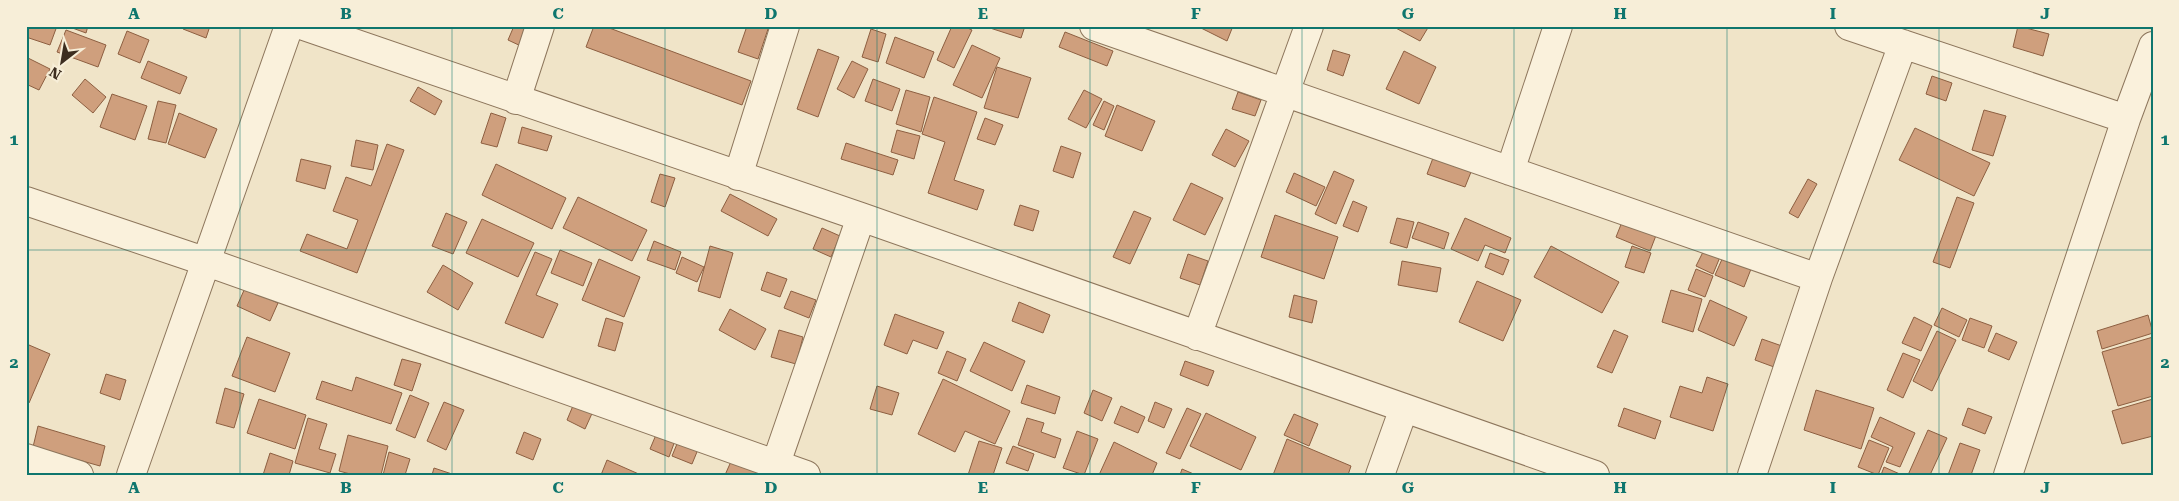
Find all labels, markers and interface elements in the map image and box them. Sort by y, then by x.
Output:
text: A [128,4,140,23]
text: B [340,4,352,23]
text: C [552,4,564,23]
text: D [765,4,778,23]
text: E [978,4,988,23]
text: F [1191,4,1201,23]
text: G [1402,4,1415,23]
text: H [1613,4,1627,23]
text: I [1830,4,1836,23]
text: J [2040,4,2050,23]
north arrow [38,38,88,88]
text: N [46,63,64,83]
text: 1 [10,130,19,149]
text: 1 [2161,130,2170,149]
text: 2 [10,353,19,372]
text: 2 [2161,353,2170,372]
text: A [128,478,140,497]
text: B [340,478,352,497]
text: C [552,478,564,497]
text: D [765,478,778,497]
text: E [978,478,988,497]
text: F [1191,478,1201,497]
text: G [1402,478,1415,497]
text: H [1613,478,1627,497]
text: I [1830,478,1836,497]
text: J [2040,478,2050,497]

